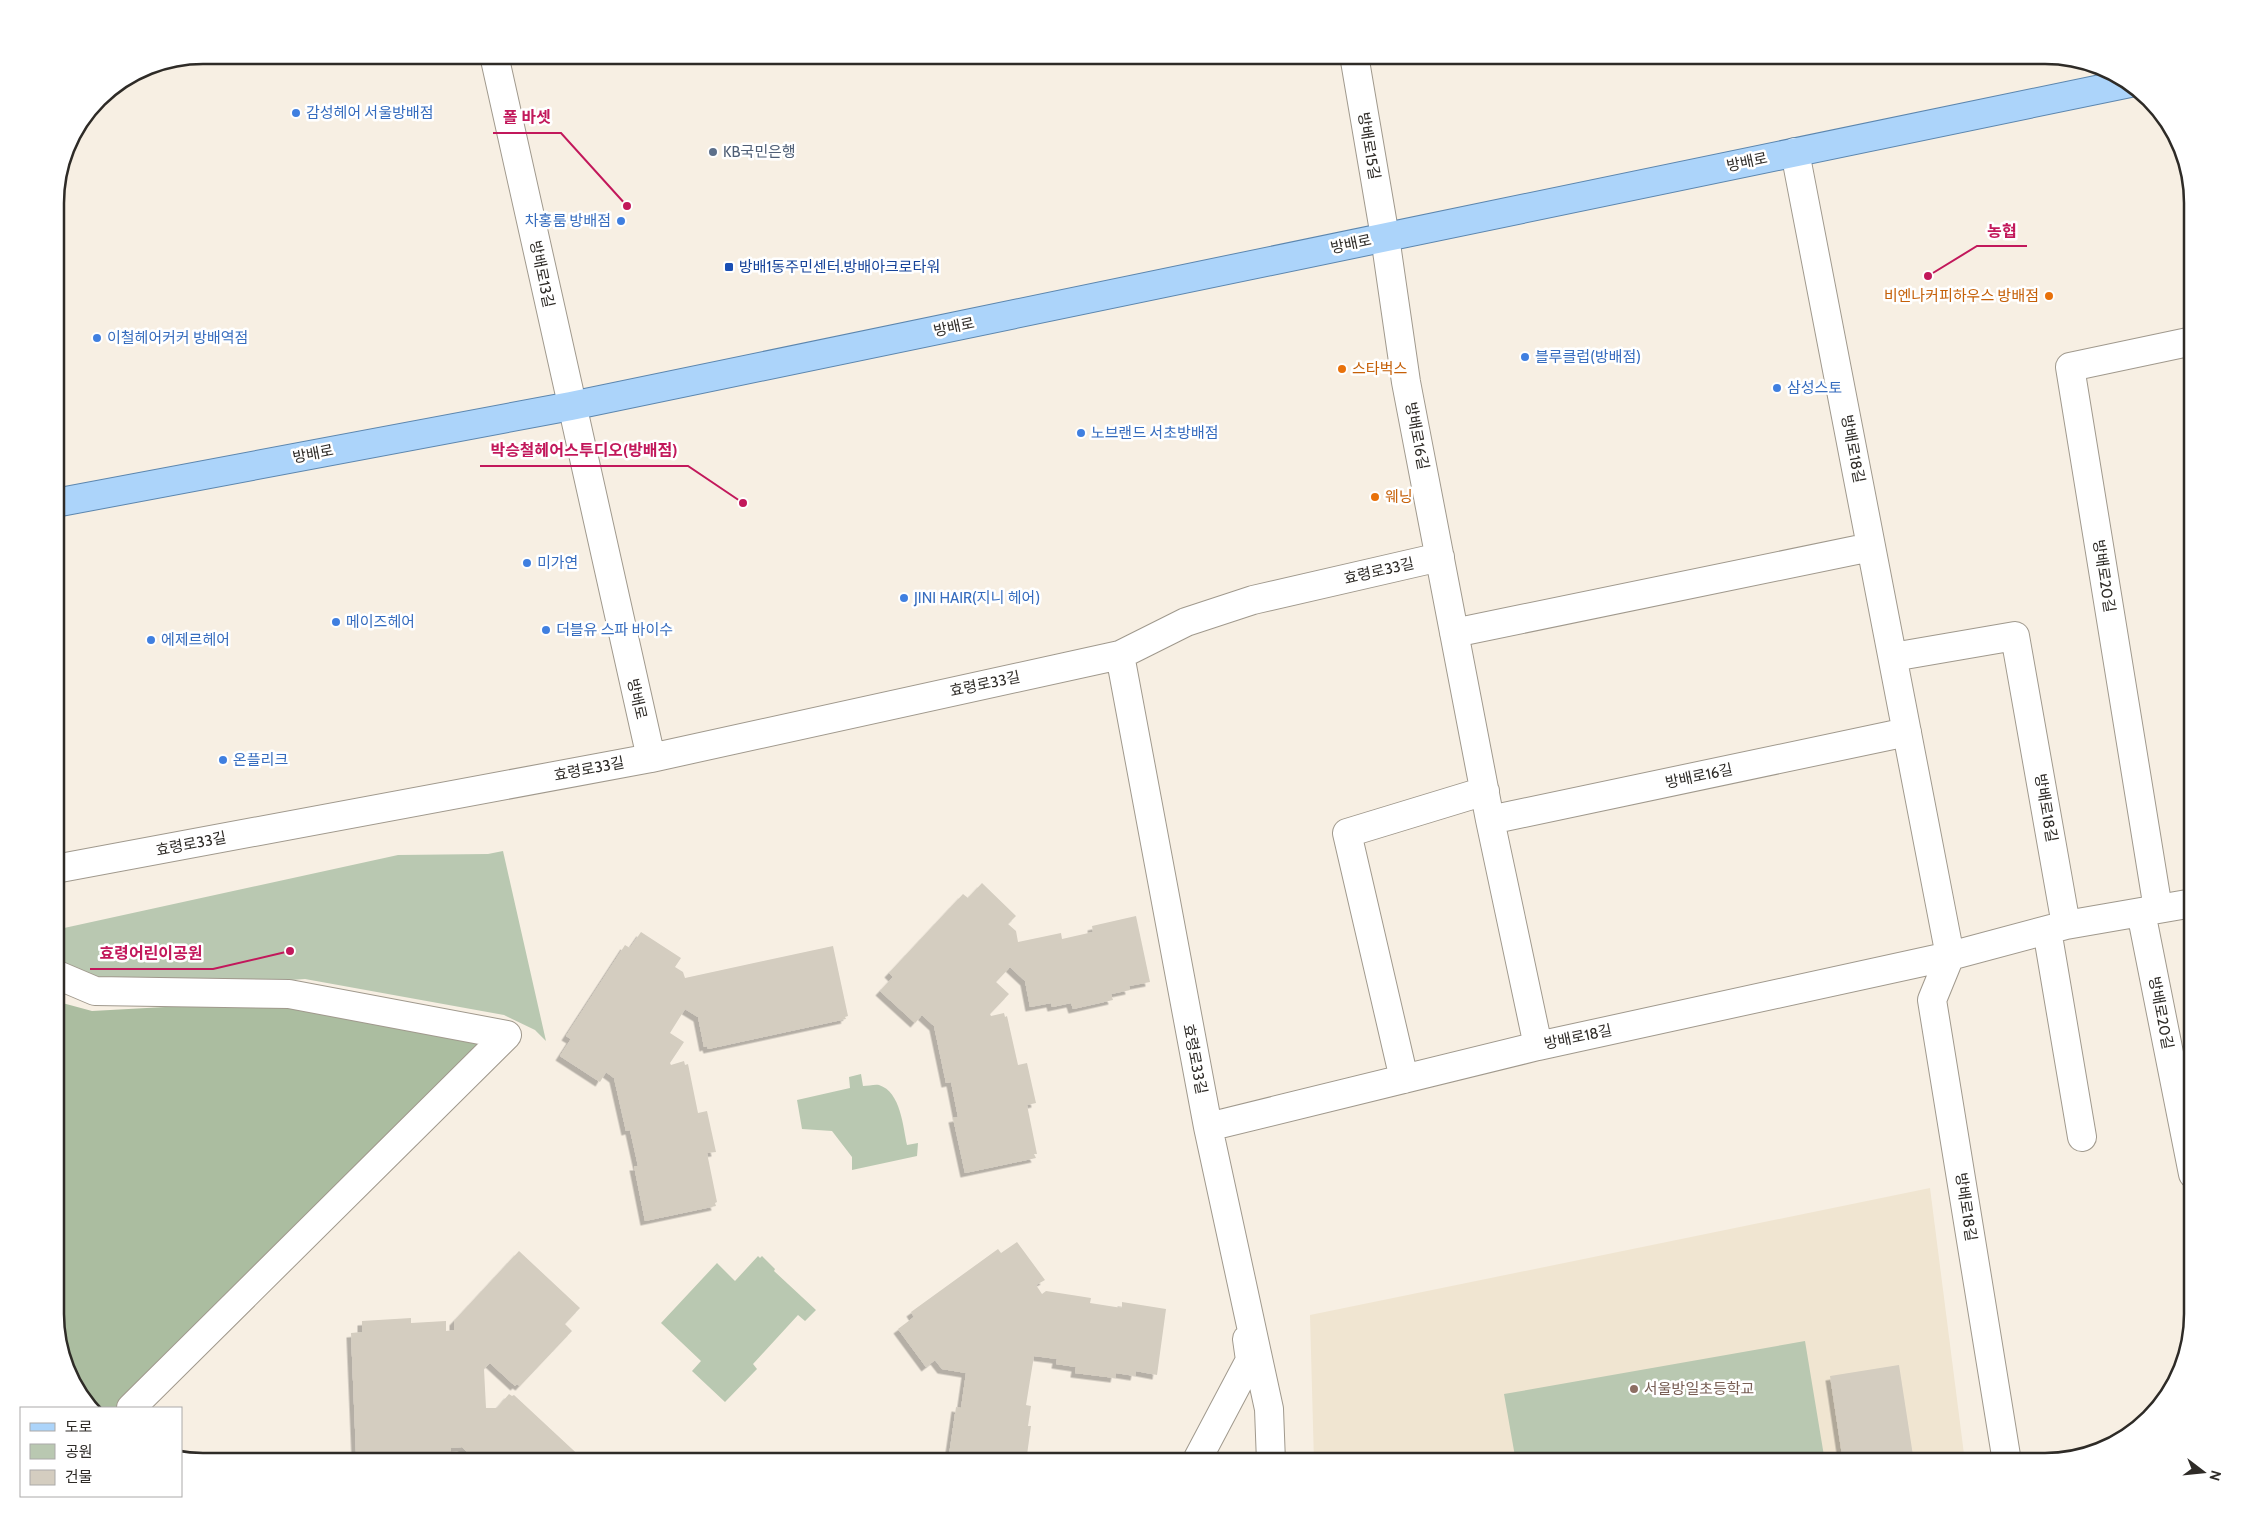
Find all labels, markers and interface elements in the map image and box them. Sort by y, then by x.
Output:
callout: 폴 바셋 [493,102,561,133]
place label: 감성헤어 서울방배점 [306,104,434,122]
marker: 감성헤어 서울방배점 [290,107,302,119]
text: 폴 바셋 [503,108,551,127]
street label: 방배로15길 [1354,111,1384,181]
place label: KB국민은행 [723,143,796,161]
marker: KB국민은행 [707,146,719,158]
street label: 방배로 [1725,149,1769,175]
place label: 차홍룸 방배점 [525,212,611,230]
marker: 차홍룸 방배점 [615,215,627,227]
callout: 농협 [1977,215,2027,246]
text: 농협 [1987,222,2017,241]
street label: 방배로 [1329,231,1373,257]
street label: 방배로13길 [526,239,558,309]
place label: 방배1동주민센터.방배아크로타워 [739,258,940,276]
marker: 방배1동주민센터.방배아크로타워 [723,261,735,273]
place label: 비엔나커피하우스 방배점 [1884,287,2039,305]
marker: 비엔나커피하우스 방배점 [2043,290,2055,302]
street label: 방배로 [932,314,976,340]
place label: 이철헤어커커 방배역점 [107,329,248,347]
marker: 이철헤어커커 방배역점 [91,332,103,344]
place label: 블루클럽(방배점) [1535,348,1641,366]
marker: 블루클럽(방배점) [1519,351,1531,363]
place label: 스타벅스 [1352,360,1407,378]
marker: 스타벅스 [1336,363,1348,375]
place label: 삼성스토 [1787,379,1842,397]
marker: 삼성스토 [1771,382,1783,394]
street label: 방배로16길 [1402,401,1432,471]
street label: 방배로18길 [1838,413,1868,485]
place label: 노브랜드 서초방배점 [1091,424,1219,442]
marker: 노브랜드 서초방배점 [1075,427,1087,439]
callout: 박승철헤어스투디오(방배점) [480,435,688,466]
street label: 방배로 [291,441,335,467]
text: 박승철헤어스투디오(방배점) [490,441,678,460]
place label: 웨닝 [1385,488,1413,506]
marker: 웨닝 [1369,491,1381,503]
street label: 방배로20길 [2089,538,2119,614]
place label: 미가연 [537,554,578,572]
street label: 효령로33길 [1342,554,1416,588]
marker: 미가연 [521,557,533,569]
place label: JINI HAIR(지니 헤어) [913,589,1040,607]
marker: JINI HAIR(지니 헤어) [898,592,910,604]
place label: 메이즈헤어 [346,613,415,631]
marker: 메이즈헤어 [330,616,342,628]
place label: 더블유 스파 바이수 [556,621,673,639]
marker: 더블유 스파 바이수 [540,624,552,636]
place label: 에제르헤어 [161,631,230,649]
marker: 에제르헤어 [145,634,157,646]
street label: 효령로33길 [948,668,1022,700]
street label: 방배로 [624,677,650,721]
place label: 온플리크 [233,751,288,769]
street label: 효령로33길 [552,753,626,785]
marker: 온플리크 [217,754,229,766]
street label: 방배로16길 [1664,760,1734,792]
street label: 방배로18길 [2031,772,2061,844]
street label: 효령로33길 [154,828,228,860]
callout: 효령어린이공원 [90,938,213,969]
text: 효령어린이공원 [99,944,203,963]
street label: 방배로20길 [2145,975,2177,1051]
street label: 방배로18길 [1542,1021,1614,1053]
street label: 효령로33길 [1179,1022,1211,1096]
street label: 방배로18길 [1952,1171,1980,1243]
place label: 서울방일초등학교 [1644,1380,1754,1398]
marker: 서울방일초등학교 [1628,1383,1640,1395]
legend [20,1407,182,1497]
text: 도로 [65,1418,93,1436]
text: 공원 [65,1443,93,1461]
north arrow [2178,1447,2228,1497]
text: 건물 [65,1468,93,1486]
text: N [2205,1468,2226,1483]

